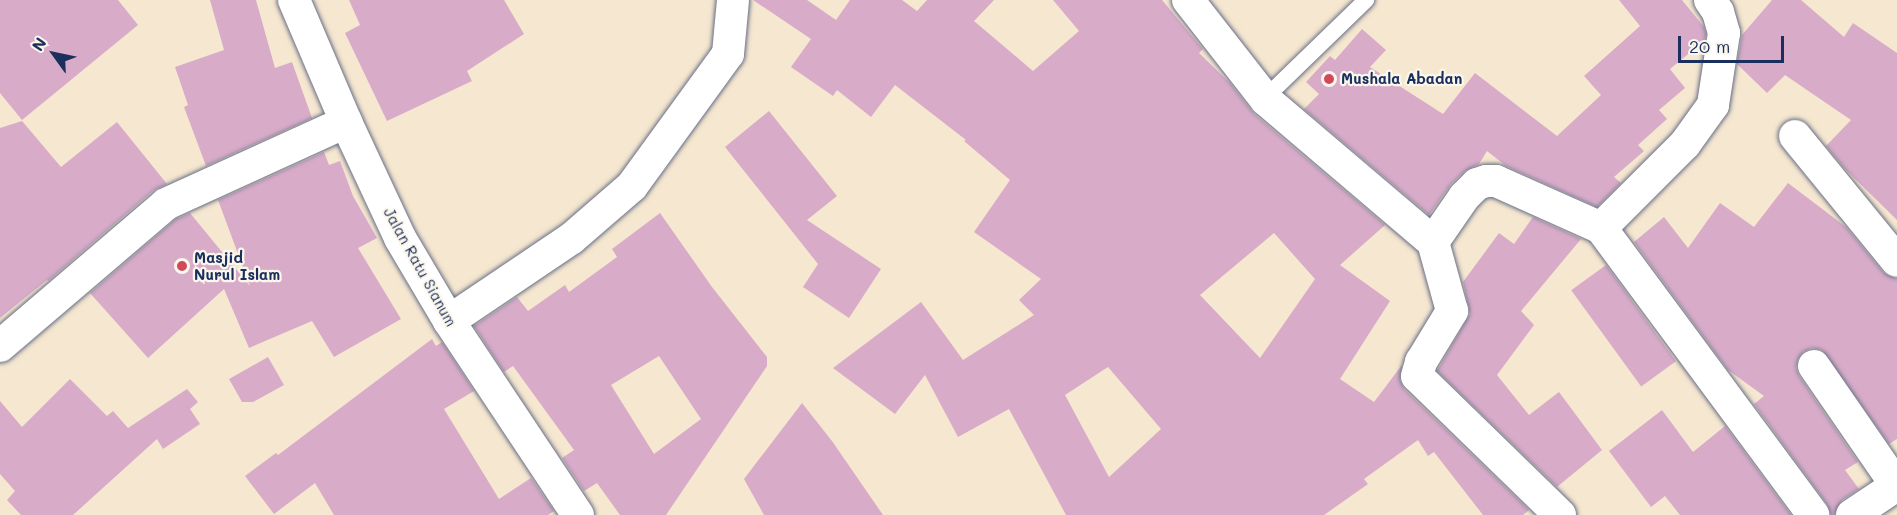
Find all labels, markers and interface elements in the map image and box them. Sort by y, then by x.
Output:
north arrow [24,24,84,84]
scale bar [1681,24,1788,62]
text: N [26,33,51,55]
text: 20 m [1689,34,1730,58]
place label: Mushala Abadan [1341,70,1462,88]
marker: Mushala Abadan [1322,72,1336,86]
street label: Jalan Ratu Sianum [380,204,460,330]
place label: Masjid Nurul Islam [194,248,280,283]
marker: Masjid Nurul Islam [175,259,189,273]

